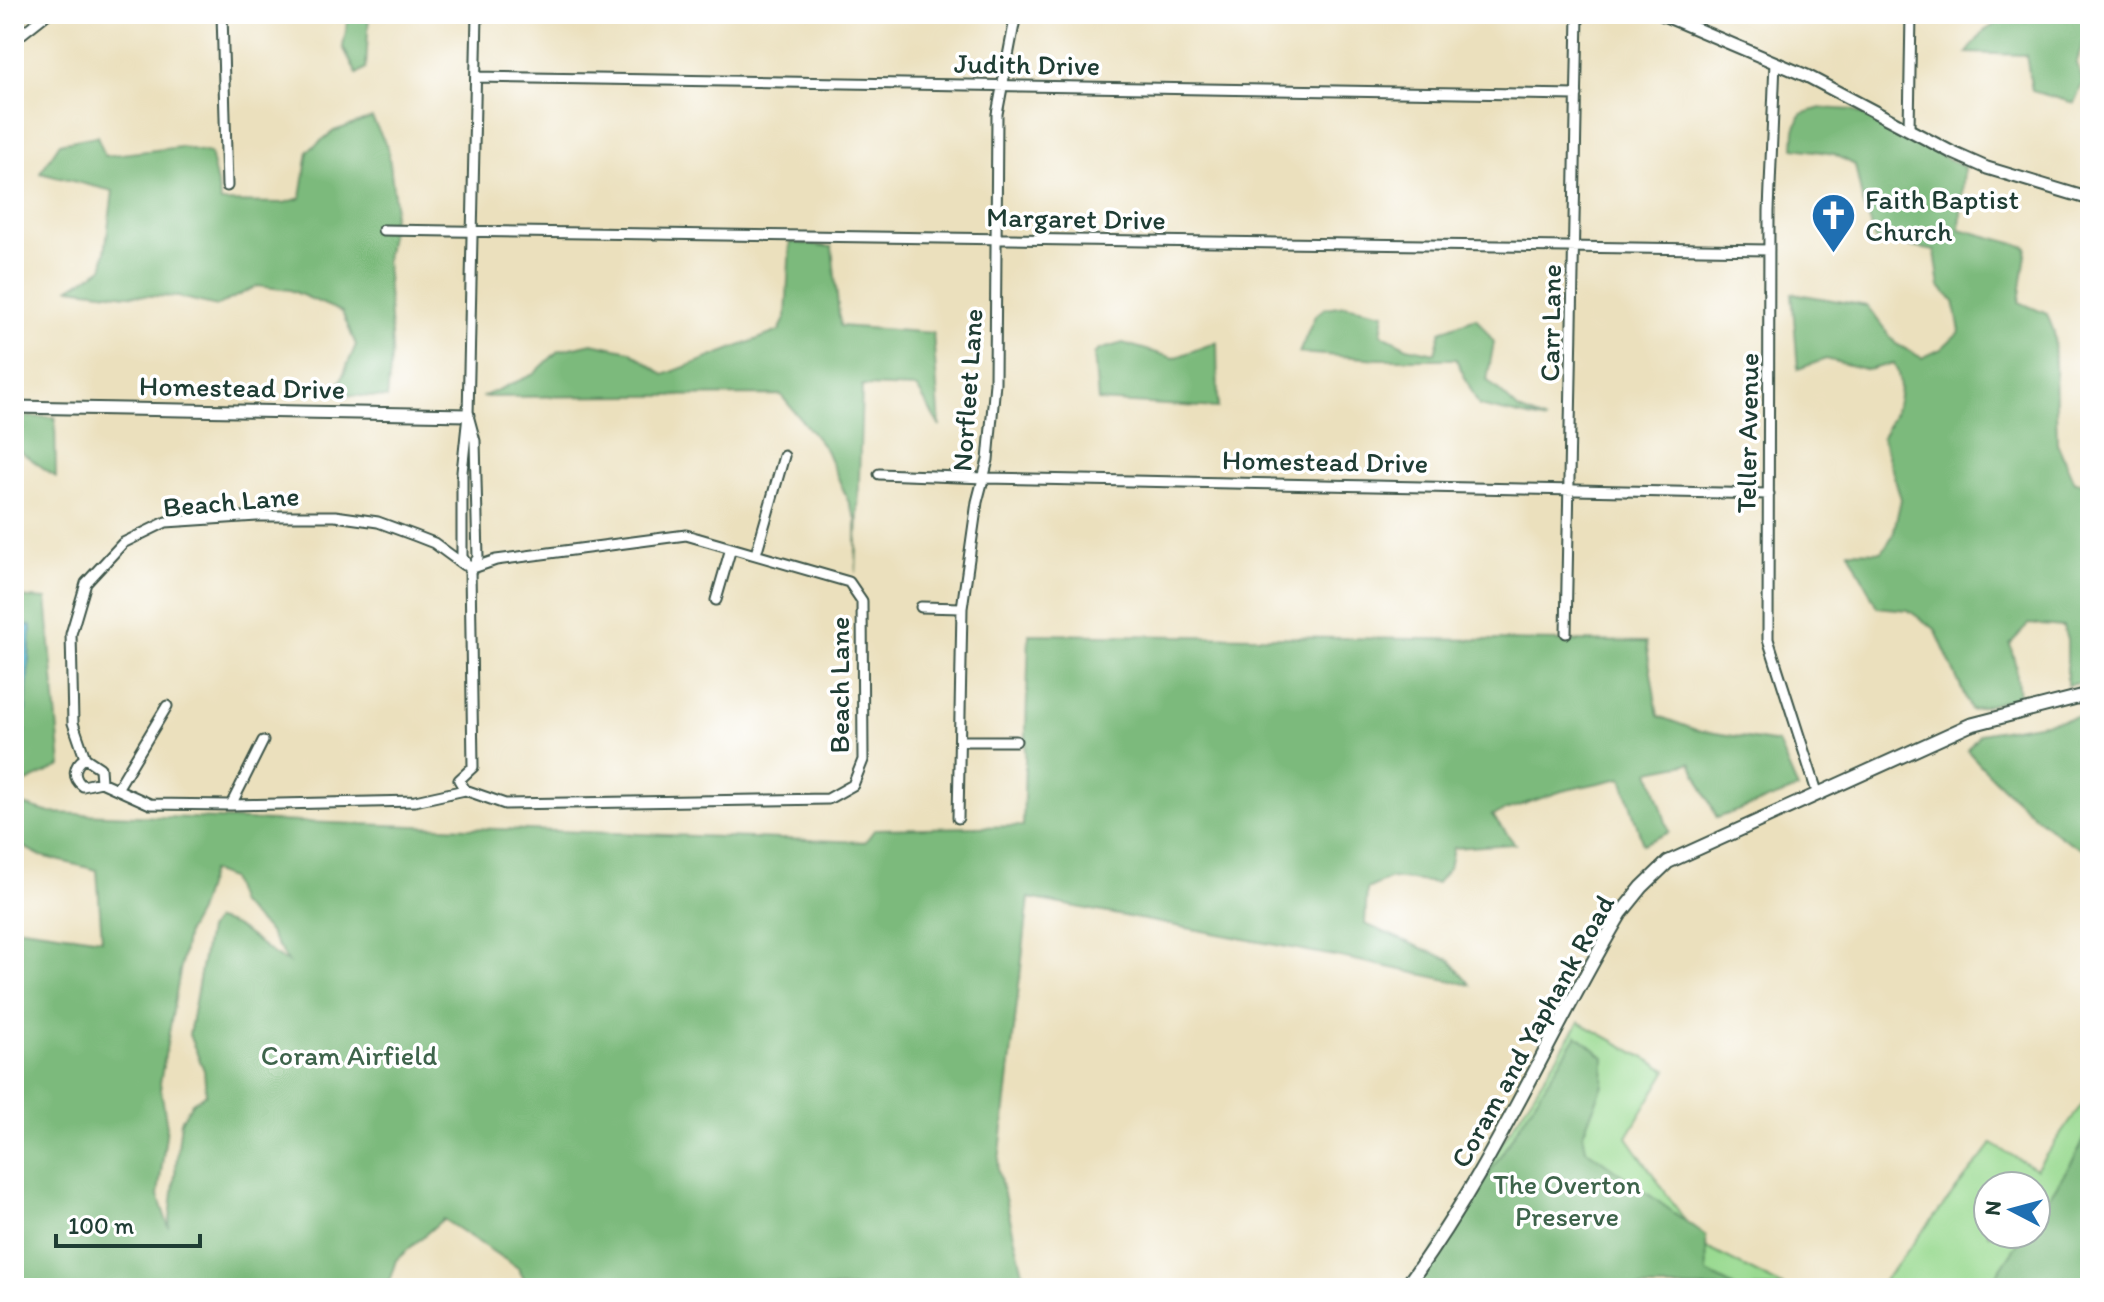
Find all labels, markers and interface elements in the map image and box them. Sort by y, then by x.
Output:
street label: Judith Drive [954,46,1100,82]
place label: Faith Baptist Church [1865,182,2019,248]
church icon: Faith Baptist Church [1810,191,1858,254]
street label: Margaret Drive [986,199,1166,237]
street label: Carr Lane [1532,264,1568,382]
street label: Norfleet Lane [944,307,990,473]
street label: Teller Avenue [1729,352,1765,514]
street label: Homestead Drive [139,368,345,406]
street label: Homestead Drive [1222,442,1428,480]
street label: Beach Lane [161,478,301,524]
street label: Beach Lane [822,617,856,753]
street label: Coram and Yaphank Road [1443,889,1621,1173]
park label: Coram Airfield [261,1038,437,1072]
park label: The Overton Preserve [1493,1167,1641,1233]
north arrow [1972,1170,2052,1250]
scale bar [56,1198,200,1248]
text: N [1978,1199,2007,1217]
text: 100 m [68,1211,134,1240]

